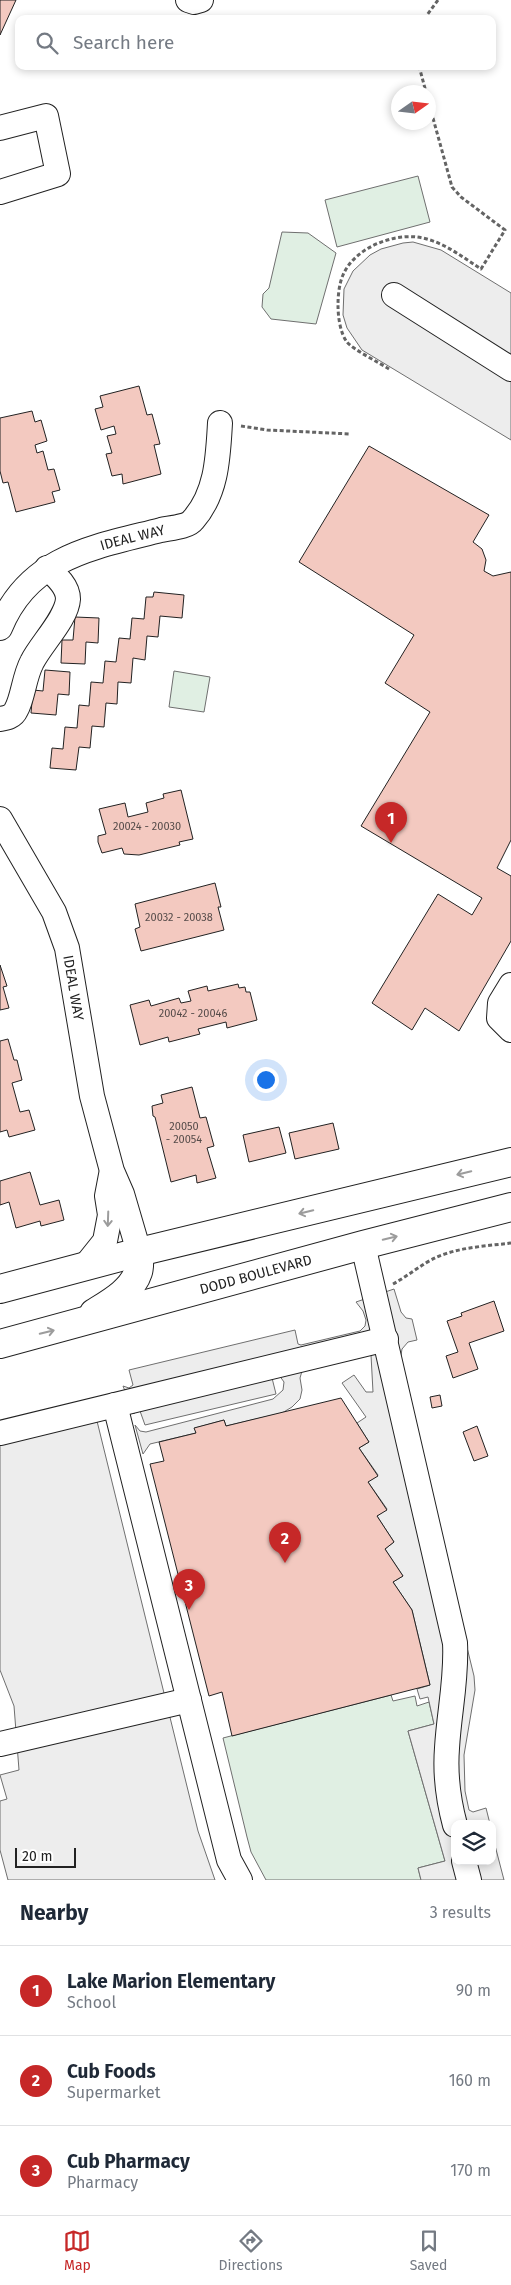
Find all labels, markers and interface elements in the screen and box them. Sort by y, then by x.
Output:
search box [15,15,496,70]
icon: search [33,29,61,57]
text: Search here [73,31,174,54]
north arrow [391,85,436,130]
street label: IDEAL WAY [98,521,167,554]
pin: 1 [375,802,407,843]
house number: 20024 - 20030 [113,820,181,833]
house number: 20032 - 20038 [145,911,213,924]
street label: IDEAL WAY [60,954,88,1022]
house number: 20042 - 20046 [159,1007,227,1020]
your location [253,1067,279,1093]
house number: 20050 - 20054 [166,1120,202,1146]
one-way arrow [456,1169,472,1178]
one-way arrow [298,1208,314,1217]
one-way arrow [104,1210,113,1226]
one-way arrow [381,1233,397,1242]
street label: DODD BOULEVARD [198,1251,314,1298]
one-way arrow [39,1326,55,1336]
pin: 2 [269,1522,301,1563]
pin: 3 [173,1569,205,1610]
map controls [451,1820,496,1865]
button: layers [451,1820,496,1865]
scale bar [15,1845,76,1868]
text: 20 m [22,1848,52,1865]
text: Nearby [20,1900,88,1926]
text: 3 results [430,1903,491,1922]
text: Lake Marion Elementary [67,1970,275,1993]
text: 1 [32,1981,40,2000]
text: 90 m [456,1981,491,2000]
text: School [67,1993,116,2012]
text: Cub Foods [67,2060,156,2083]
text: 2 [32,2071,40,2090]
text: 160 m [449,2071,491,2090]
text: Supermarket [67,2083,161,2102]
text: Cub Pharmacy [67,2150,190,2173]
text: 3 [32,2161,40,2180]
text: 170 m [450,2161,491,2180]
text: Pharmacy [67,2173,138,2192]
tab: Map [63,2227,91,2274]
tab: Directions [218,2227,283,2274]
tab: Saved [410,2227,448,2274]

